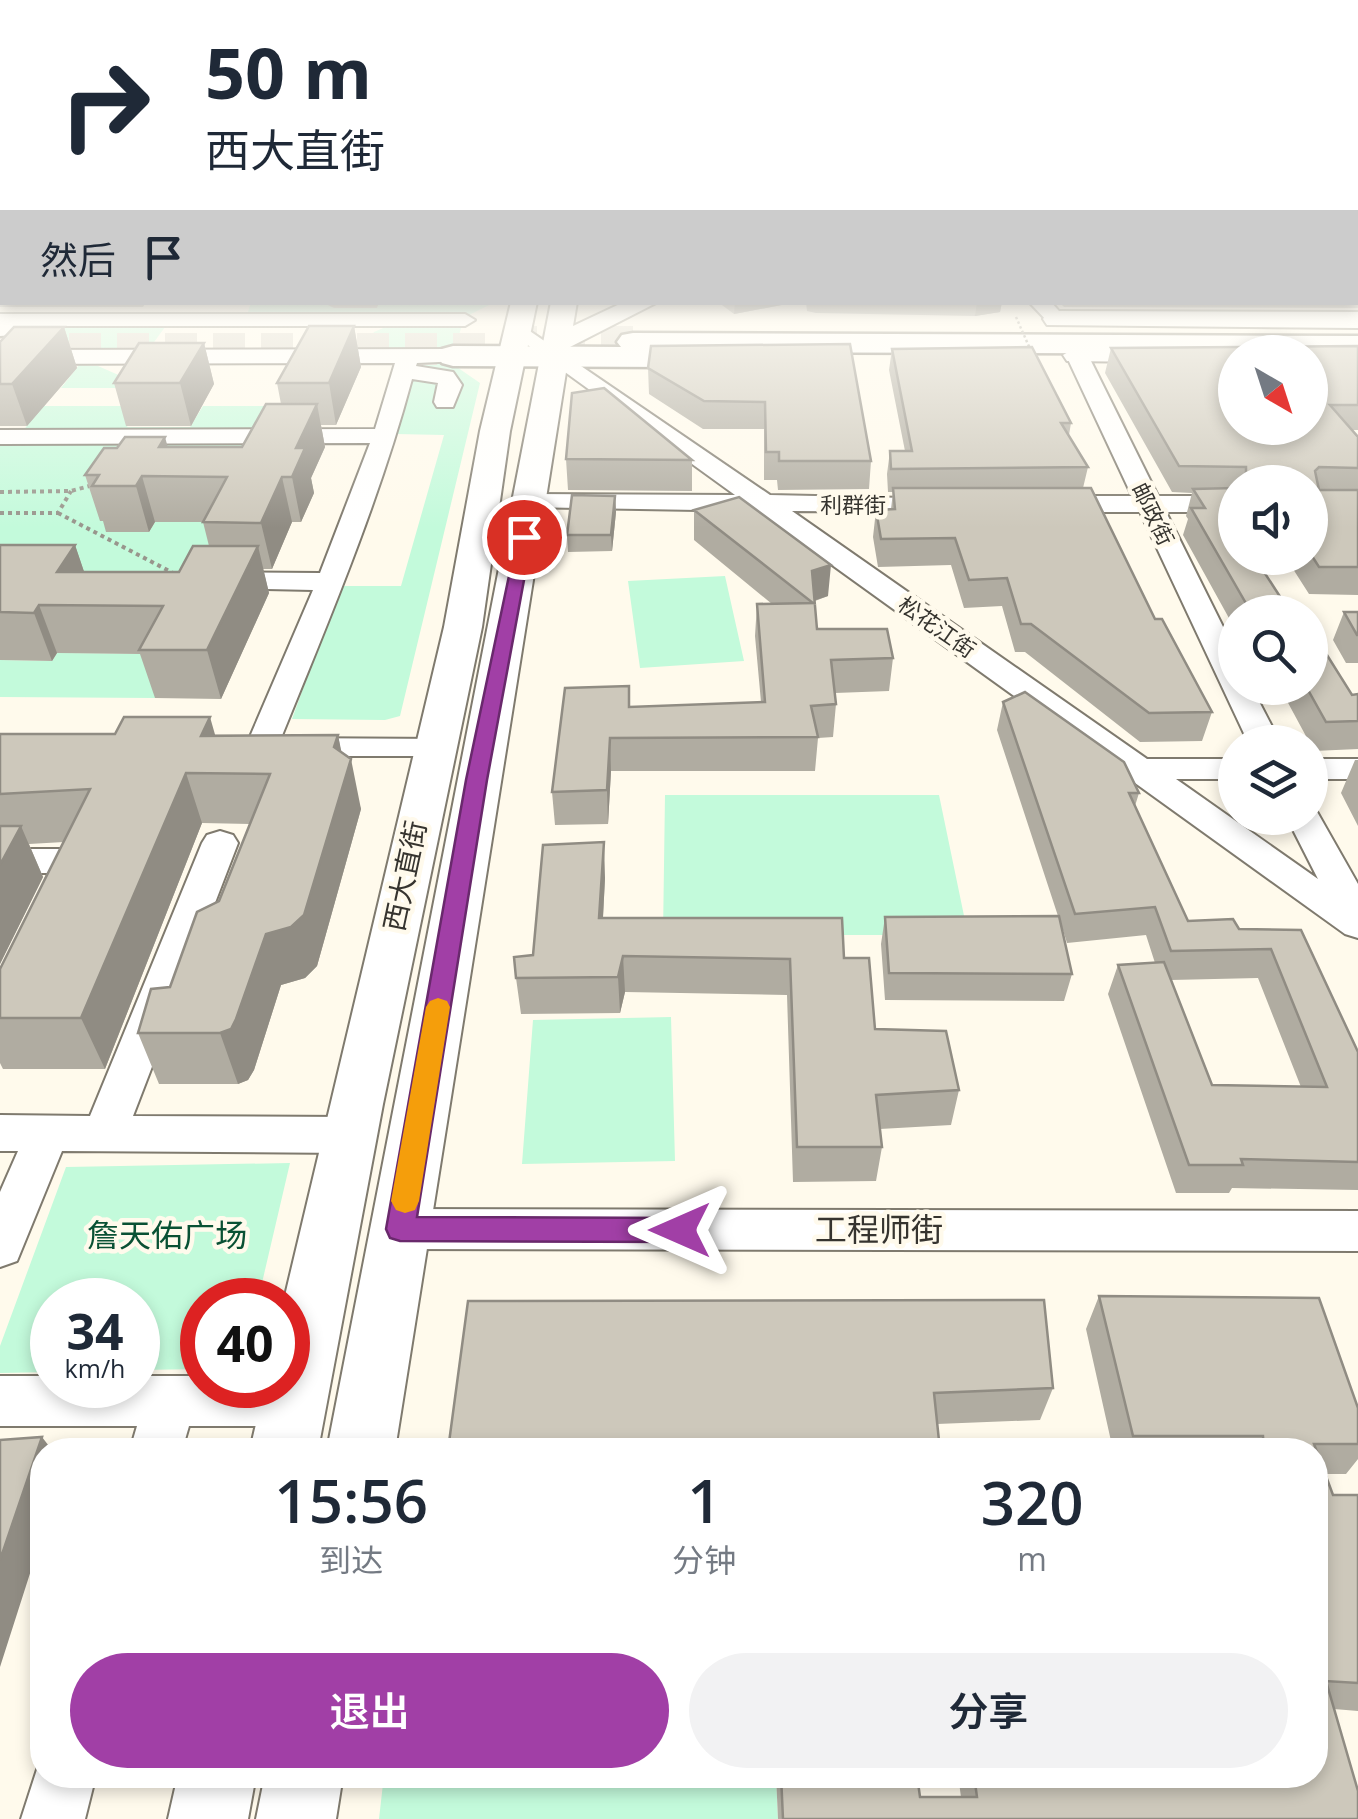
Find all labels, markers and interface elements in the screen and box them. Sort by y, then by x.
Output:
text: 50 m [205,24,372,120]
icon: right [40,40,170,170]
text: 西大直街 [205,119,385,180]
icon: arrive [136,230,191,285]
text: 然后 [40,233,116,285]
north arrow [1218,335,1328,445]
map controls [1218,335,1328,835]
button: sound [1218,465,1328,575]
street label: 邮政街 [1126,477,1182,550]
street label: 利群街 [820,489,886,519]
pin [482,495,567,580]
icon: arrive [497,510,552,565]
street label: 松花江街 [893,589,982,664]
button: search [1218,595,1328,705]
button: layers [1218,725,1328,835]
street label: 西大直街 [374,817,434,935]
position arrow [628,1178,732,1282]
street label: 工程师街 [815,1207,943,1250]
park label: 詹天佑广场 [87,1213,247,1256]
speed limit sign: 40 [180,1278,310,1408]
text: 34 [66,1297,124,1365]
text: km/h [65,1351,125,1385]
text: 15:56 [274,1459,428,1541]
text: 1 [687,1459,722,1541]
text: 320 [981,1461,1084,1543]
text: m [1017,1537,1047,1580]
text: 到达 [319,1538,383,1581]
text: 分钟 [672,1538,736,1581]
button: 退出 [70,1653,669,1768]
button: 分享 [689,1653,1288,1768]

